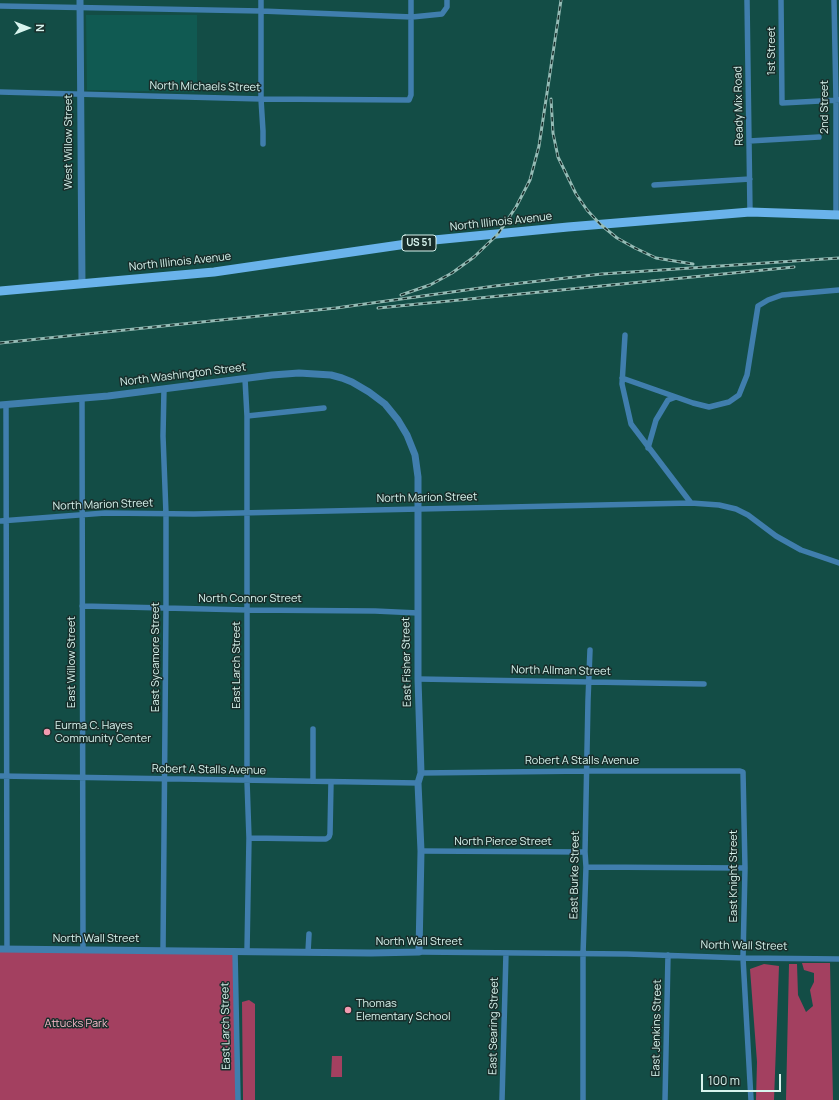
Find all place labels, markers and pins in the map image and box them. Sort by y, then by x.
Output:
place label: Eurma C. Hayes Community Center [55,719,151,745]
marker: Eurma C. Hayes Community Center [42,727,52,737]
place label: Thomas Elementary School [356,997,451,1023]
marker: Thomas Elementary School [343,1005,353,1015]

